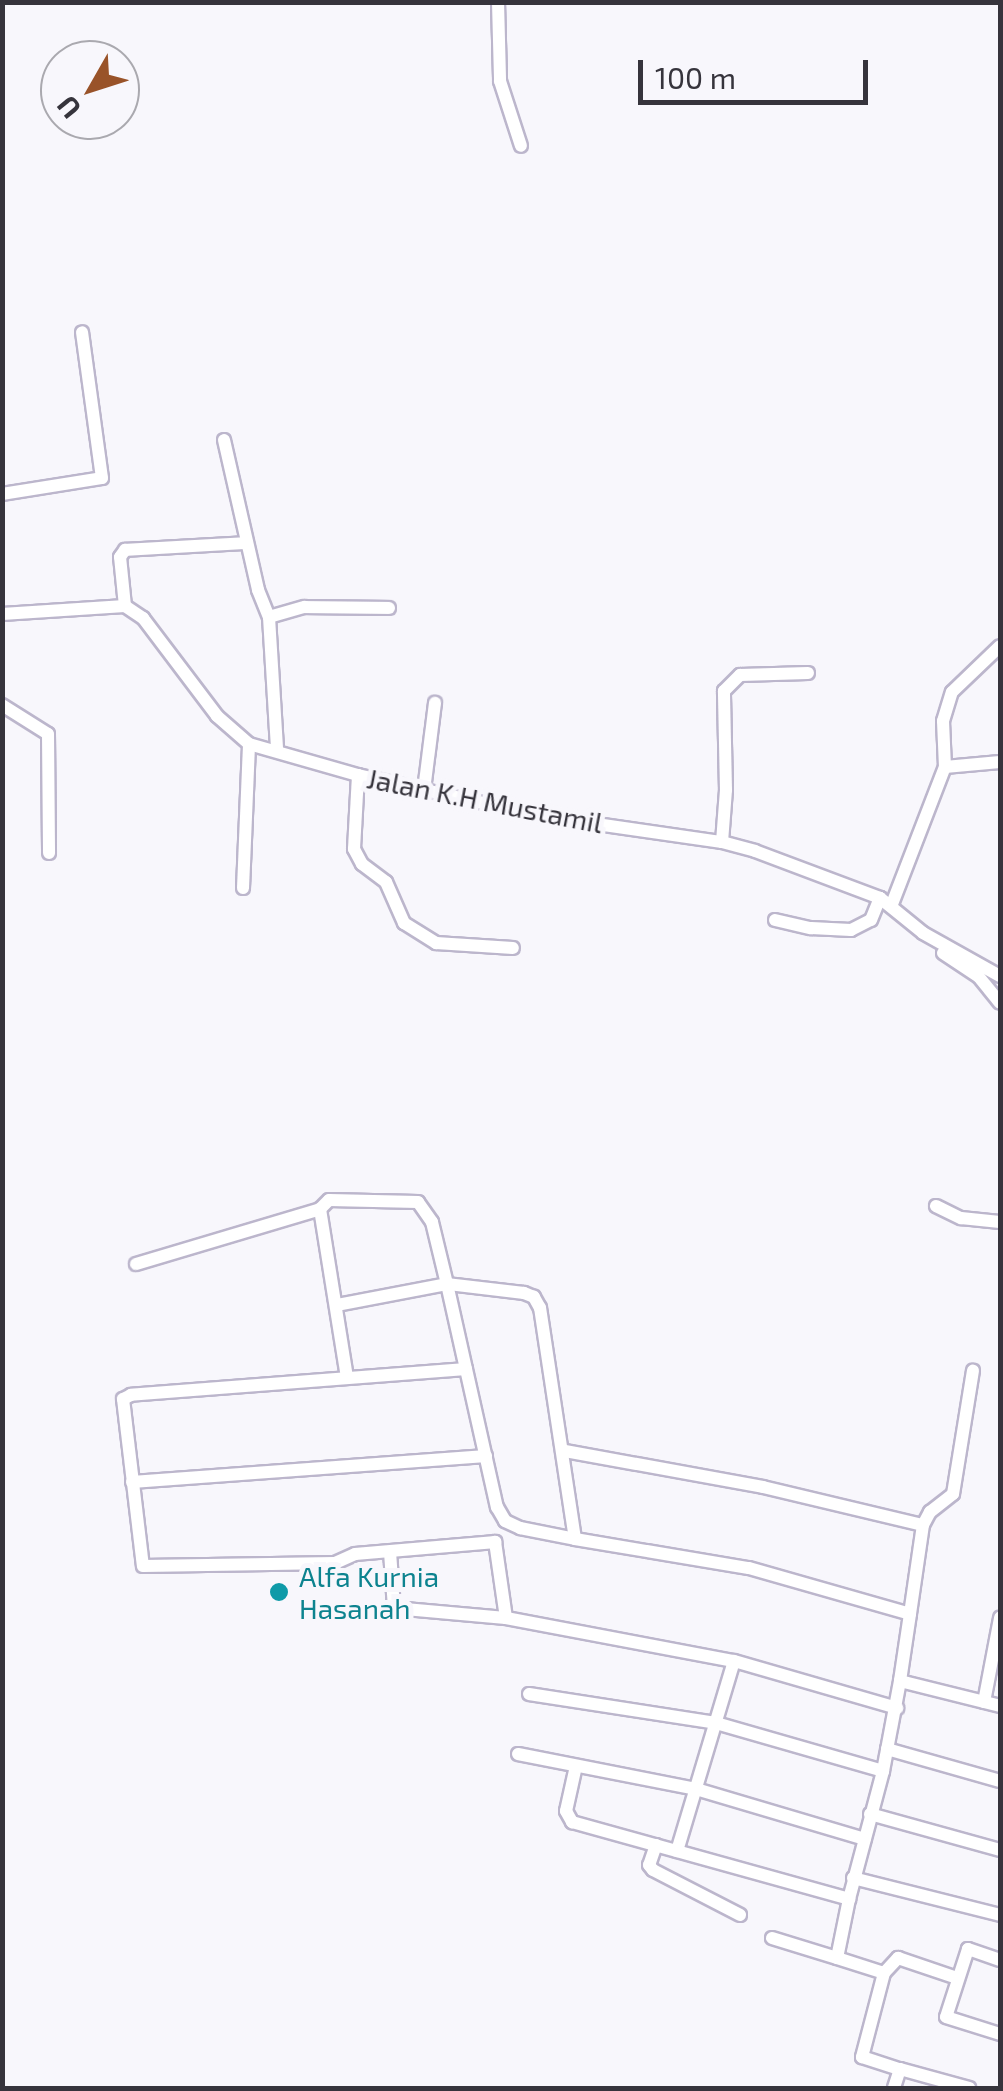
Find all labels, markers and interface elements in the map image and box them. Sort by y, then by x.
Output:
north arrow [40,40,140,140]
scale bar [643,40,873,102]
text: 100 m [655,59,736,95]
text: U [49,89,87,126]
street label: Jalan K.H Mustamil [364,761,606,839]
place label: Alfa Kurnia Hasanah [299,1559,439,1625]
marker: Alfa Kurnia Hasanah [268,1581,290,1603]

